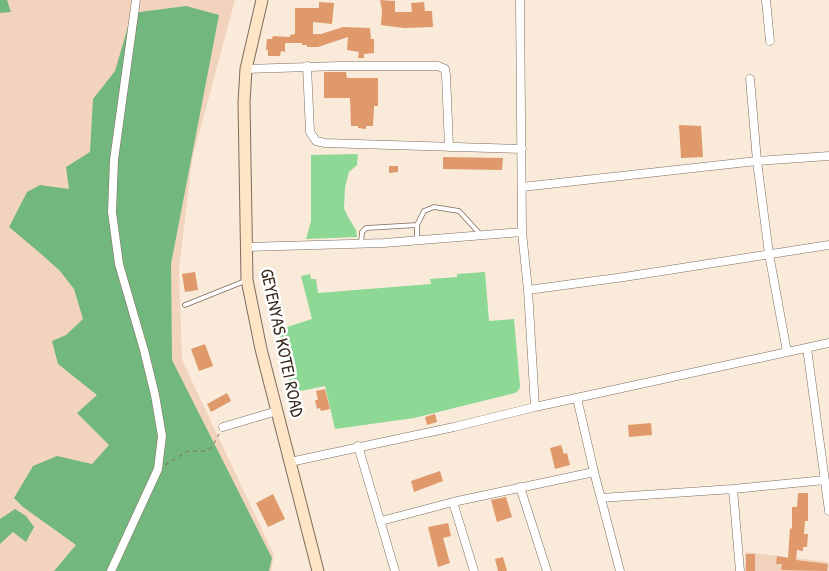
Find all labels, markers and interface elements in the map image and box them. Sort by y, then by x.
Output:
street label: GEYENYAS KOTEI ROAD [255,267,307,419]

